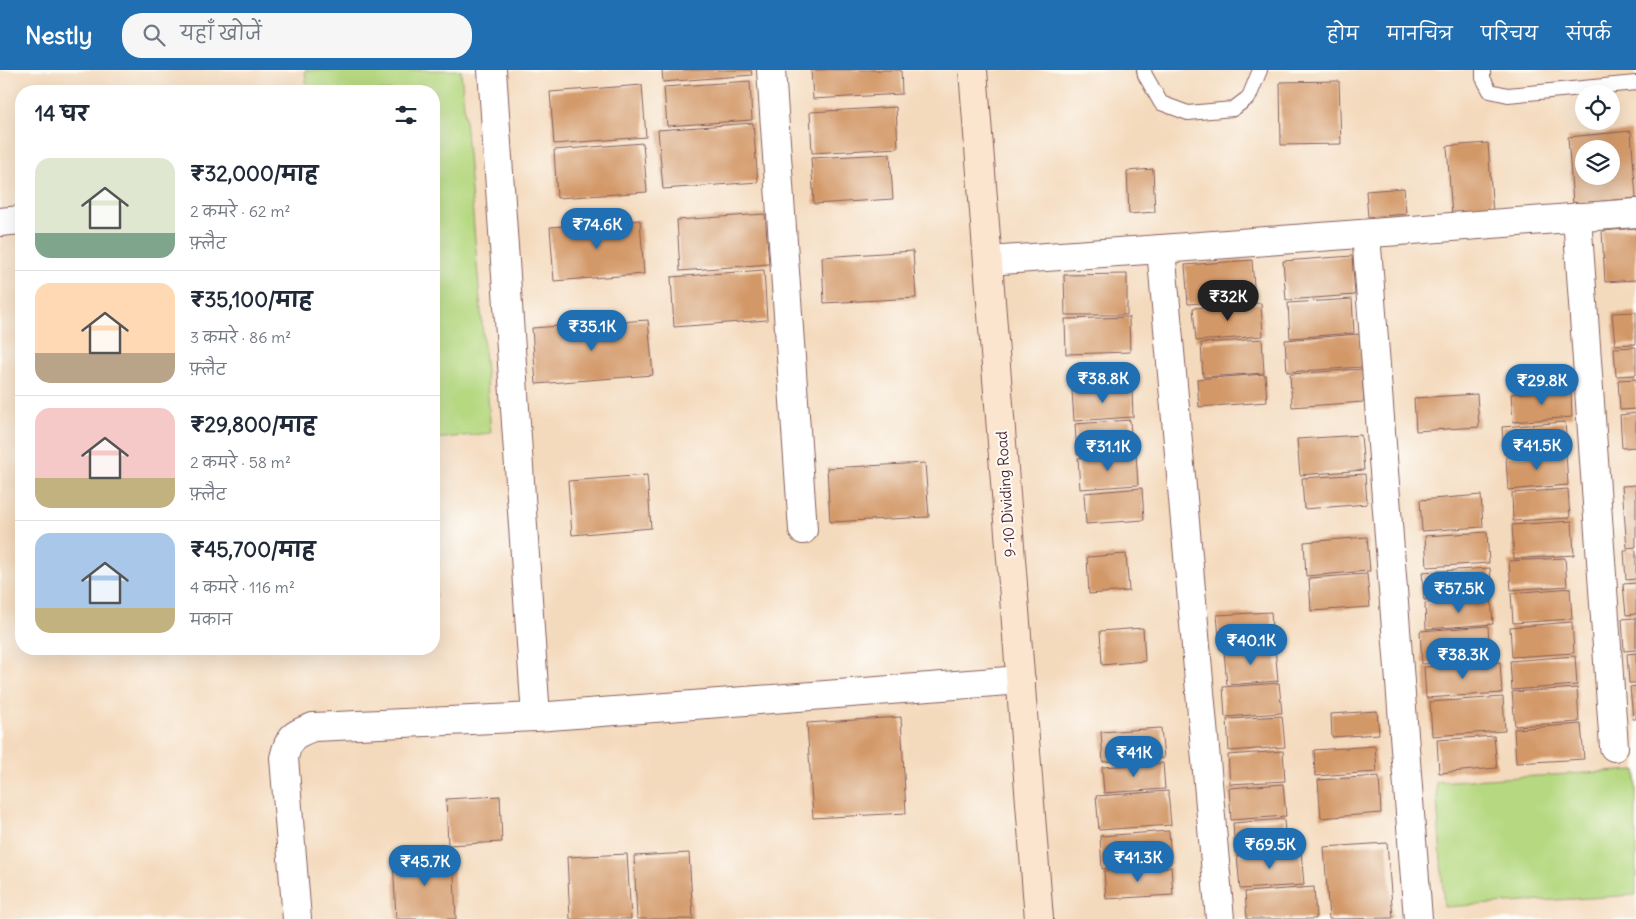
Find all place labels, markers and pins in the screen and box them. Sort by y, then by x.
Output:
pin: ₹74.6K [556,208,638,250]
pin: ₹32K [1198,280,1258,322]
pin: ₹35.1K [551,310,633,352]
pin: ₹38.8K [1062,362,1144,404]
pin: ₹29.8K [1501,364,1583,406]
pin: ₹41.5K [1496,428,1578,471]
pin: ₹31.1K [1067,430,1149,472]
pin: ₹57.5K [1418,572,1500,614]
pin: ₹40.1K [1210,624,1292,666]
pin: ₹38.3K [1422,638,1504,680]
pin: ₹41K [1104,736,1164,778]
pin: ₹69.5K [1229,828,1311,870]
pin: ₹41.3K [1097,840,1179,883]
pin: ₹45.7K [384,844,466,887]

